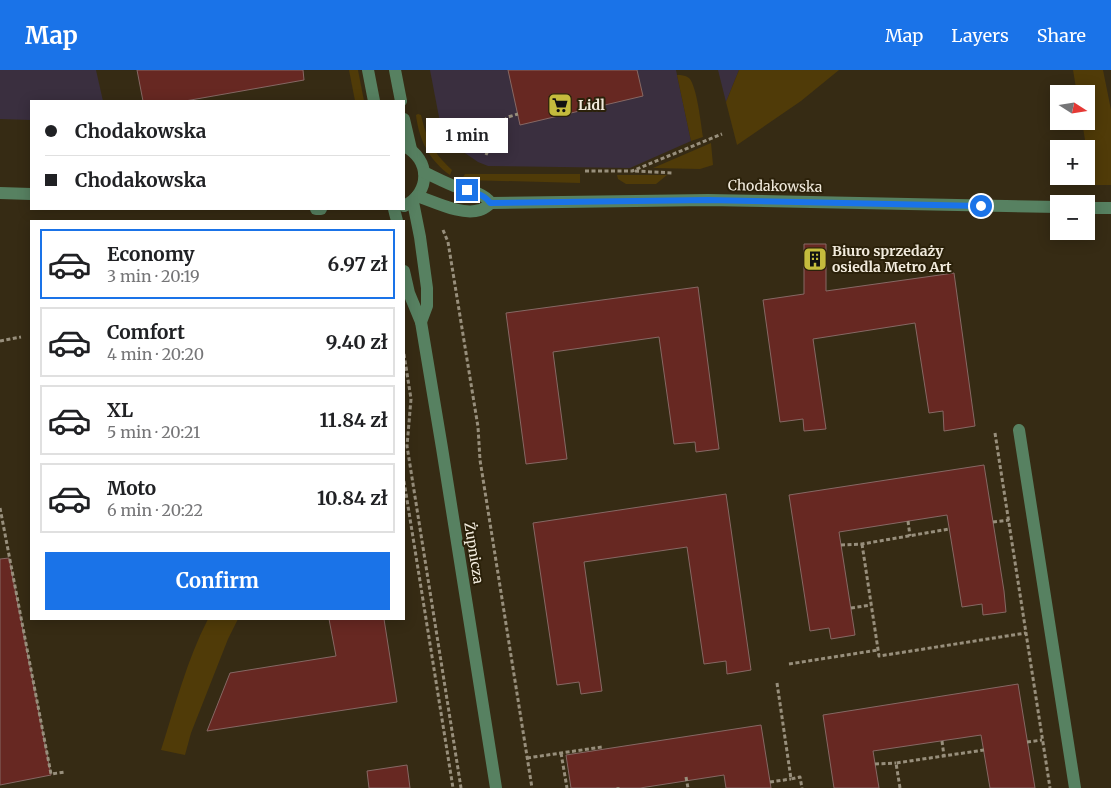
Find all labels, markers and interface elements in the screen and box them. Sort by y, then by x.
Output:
text: Map [25,20,78,51]
text: Map [885,24,923,47]
text: Layers [951,24,1009,47]
text: Share [1037,24,1086,47]
north arrow [1050,85,1095,130]
map controls [1050,85,1095,240]
supermarket icon: Lidl [547,92,573,118]
place label: Lidl [578,96,605,114]
callout: 1 min [426,118,508,152]
text: Chodakowska [75,119,206,143]
text: 1 min [445,125,489,145]
button: + [1050,140,1095,185]
text: Chodakowska [75,168,206,192]
street label: Chodakowska [728,176,823,196]
route end [456,179,478,201]
route start [970,195,992,217]
button: − [1050,195,1095,240]
icon: car [47,242,92,287]
text: Economy [107,242,195,266]
place label: Biuro sprzedaży osiedla Metro Art [832,242,952,276]
building icon: Biuro sprzedaży osiedla Metro Art [802,246,828,272]
text: 6.97 zł [328,252,388,276]
text: 3 min · 20:19 [107,266,200,286]
icon: car [47,320,92,365]
text: Comfort [107,320,185,344]
text: 9.40 zł [326,330,388,354]
text: 4 min · 20:20 [107,344,204,364]
icon: car [47,398,92,443]
text: XL [107,398,133,422]
text: 11.84 zł [320,408,388,432]
text: 5 min · 20:21 [107,422,200,442]
icon: car [47,476,92,521]
text: Moto [107,476,156,500]
text: 10.84 zł [317,486,388,510]
text: 6 min · 20:22 [107,500,203,520]
street label: Żupnicza [460,521,488,586]
button: Confirm [45,552,390,610]

